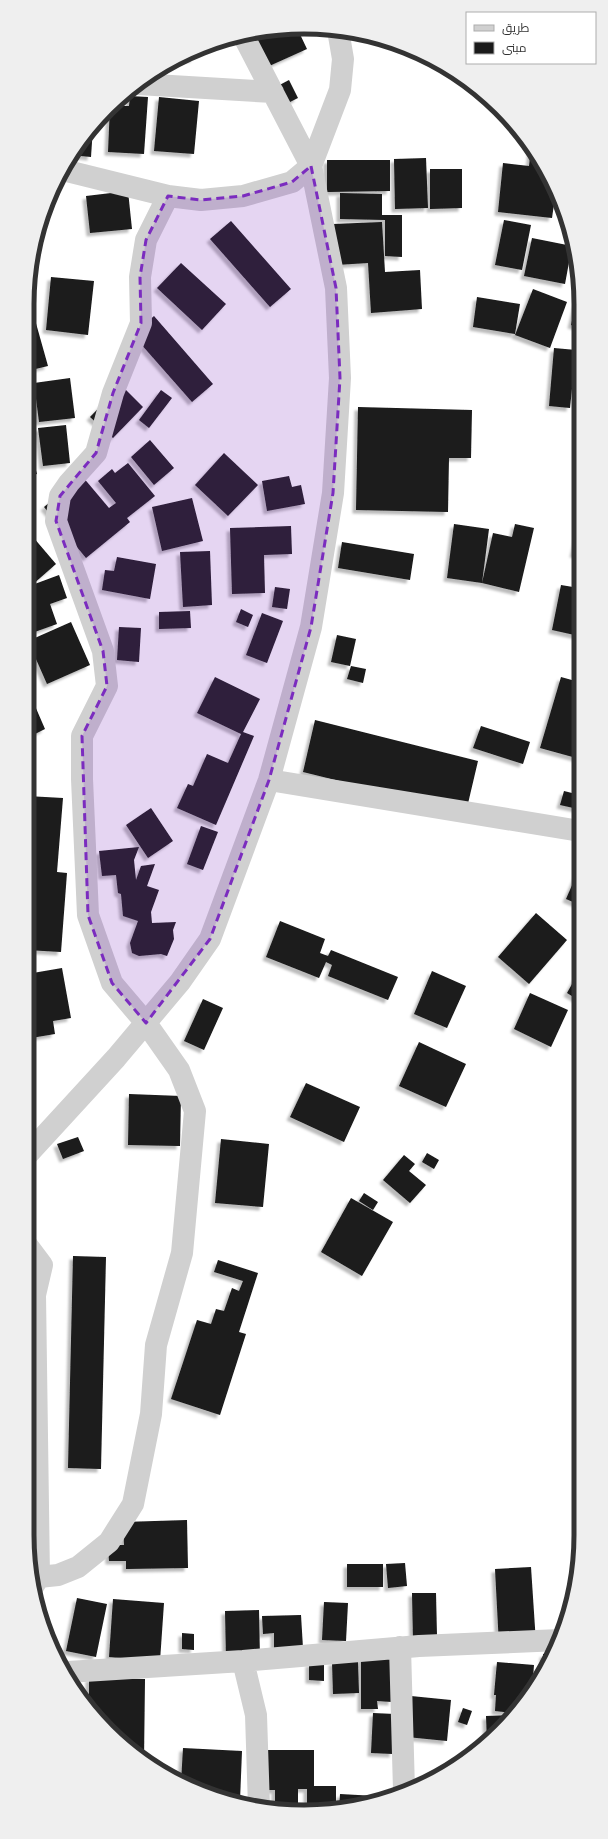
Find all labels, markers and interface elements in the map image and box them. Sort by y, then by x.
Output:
legend [466,12,596,64]
text: طريق [502,21,530,35]
text: مبنى [502,41,527,55]

